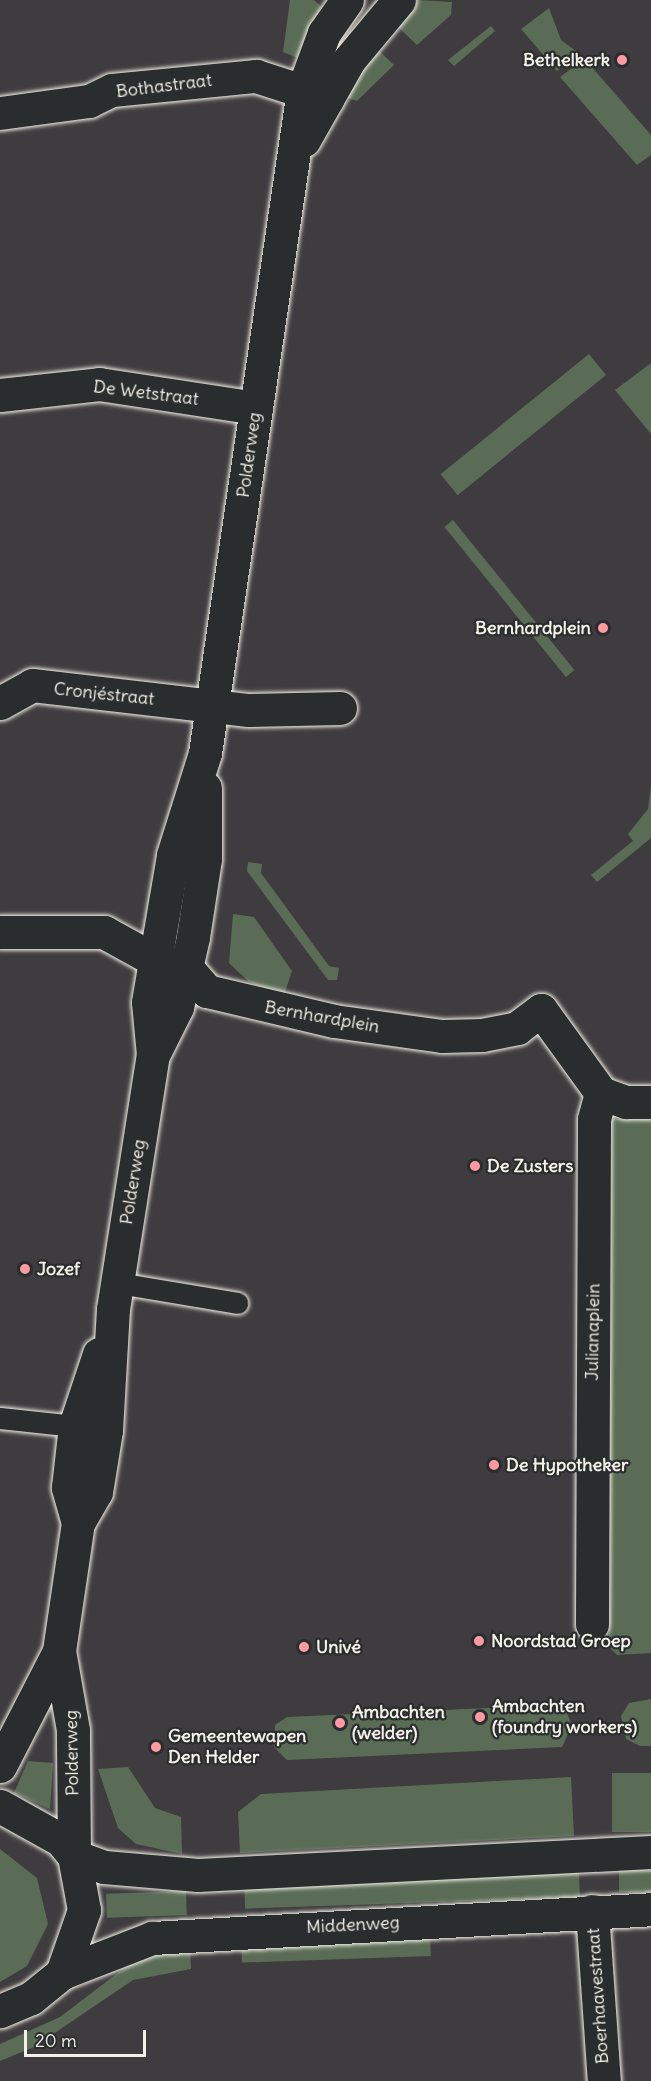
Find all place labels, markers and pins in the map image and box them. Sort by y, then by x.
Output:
place label: Bethelkerk [523,49,610,71]
marker: Bethelkerk [615,53,629,67]
place label: Bernhardplein [475,617,591,639]
marker: Bernhardplein [596,621,610,635]
place label: De Zusters [487,1155,573,1177]
marker: De Zusters [468,1159,482,1173]
place label: Jozef [37,1258,80,1280]
marker: Jozef [18,1262,32,1276]
place label: De Hypotheker [506,1454,628,1476]
marker: De Hypotheker [487,1458,501,1472]
place label: Noordstad Groep [491,1630,631,1652]
marker: Noordstad Groep [472,1634,486,1648]
place label: Univé [316,1636,361,1658]
marker: Univé [297,1640,311,1654]
place label: Ambachten (foundry workers) [492,1696,637,1738]
place label: Ambachten (welder) [352,1702,445,1744]
marker: Ambachten (foundry workers) [473,1710,487,1724]
marker: Ambachten (welder) [333,1716,347,1730]
place label: Gemeentewapen Den Helder [168,1726,307,1768]
marker: Gemeentewapen Den Helder [149,1740,163,1754]

